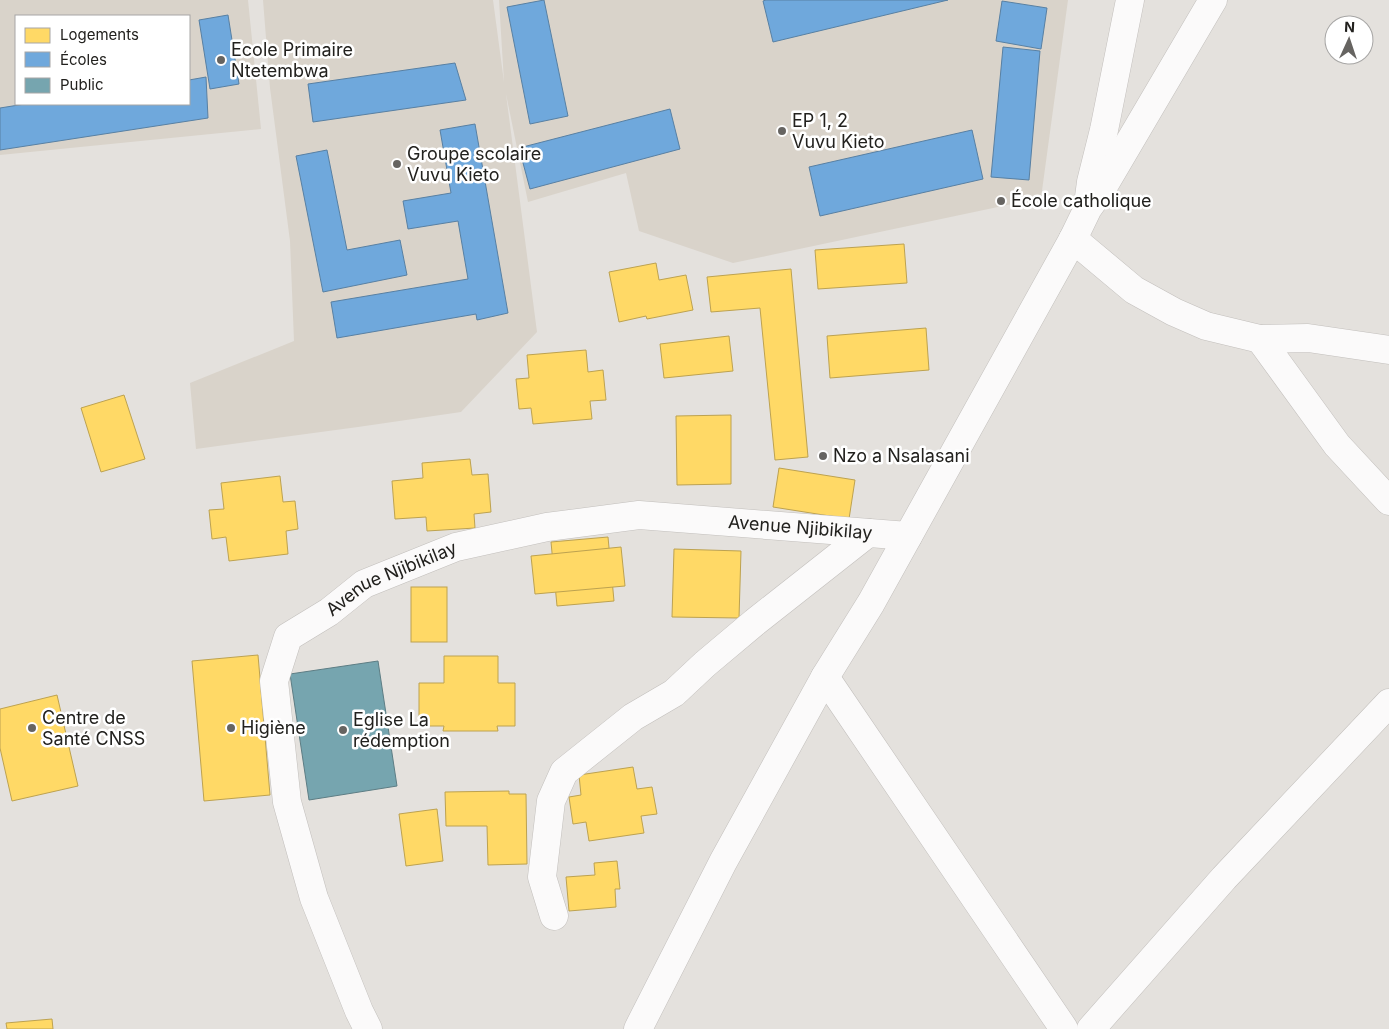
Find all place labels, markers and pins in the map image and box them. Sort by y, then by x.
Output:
place label: Ecole Primaire Ntetembwa [231,39,353,81]
marker: Ecole Primaire Ntetembwa [215,54,227,66]
place label: EP 1, 2 Vuvu Kieto [792,110,885,152]
marker: EP 1, 2 Vuvu Kieto [776,125,788,137]
place label: Groupe scolaire Vuvu Kieto [407,143,541,185]
marker: Groupe scolaire Vuvu Kieto [391,158,403,170]
place label: École catholique [1011,189,1152,211]
marker: École catholique [995,195,1007,207]
place label: Nzo a Nsalasani [833,445,970,466]
marker: Nzo a Nsalasani [817,450,829,462]
place label: Centre de Santé CNSS [42,707,145,749]
place label: Eglise La rédemption [353,709,450,751]
place label: Higiène [241,717,306,738]
marker: Centre de Santé CNSS [26,722,38,734]
marker: Higiène [225,722,237,734]
marker: Eglise La rédemption [337,724,349,736]

